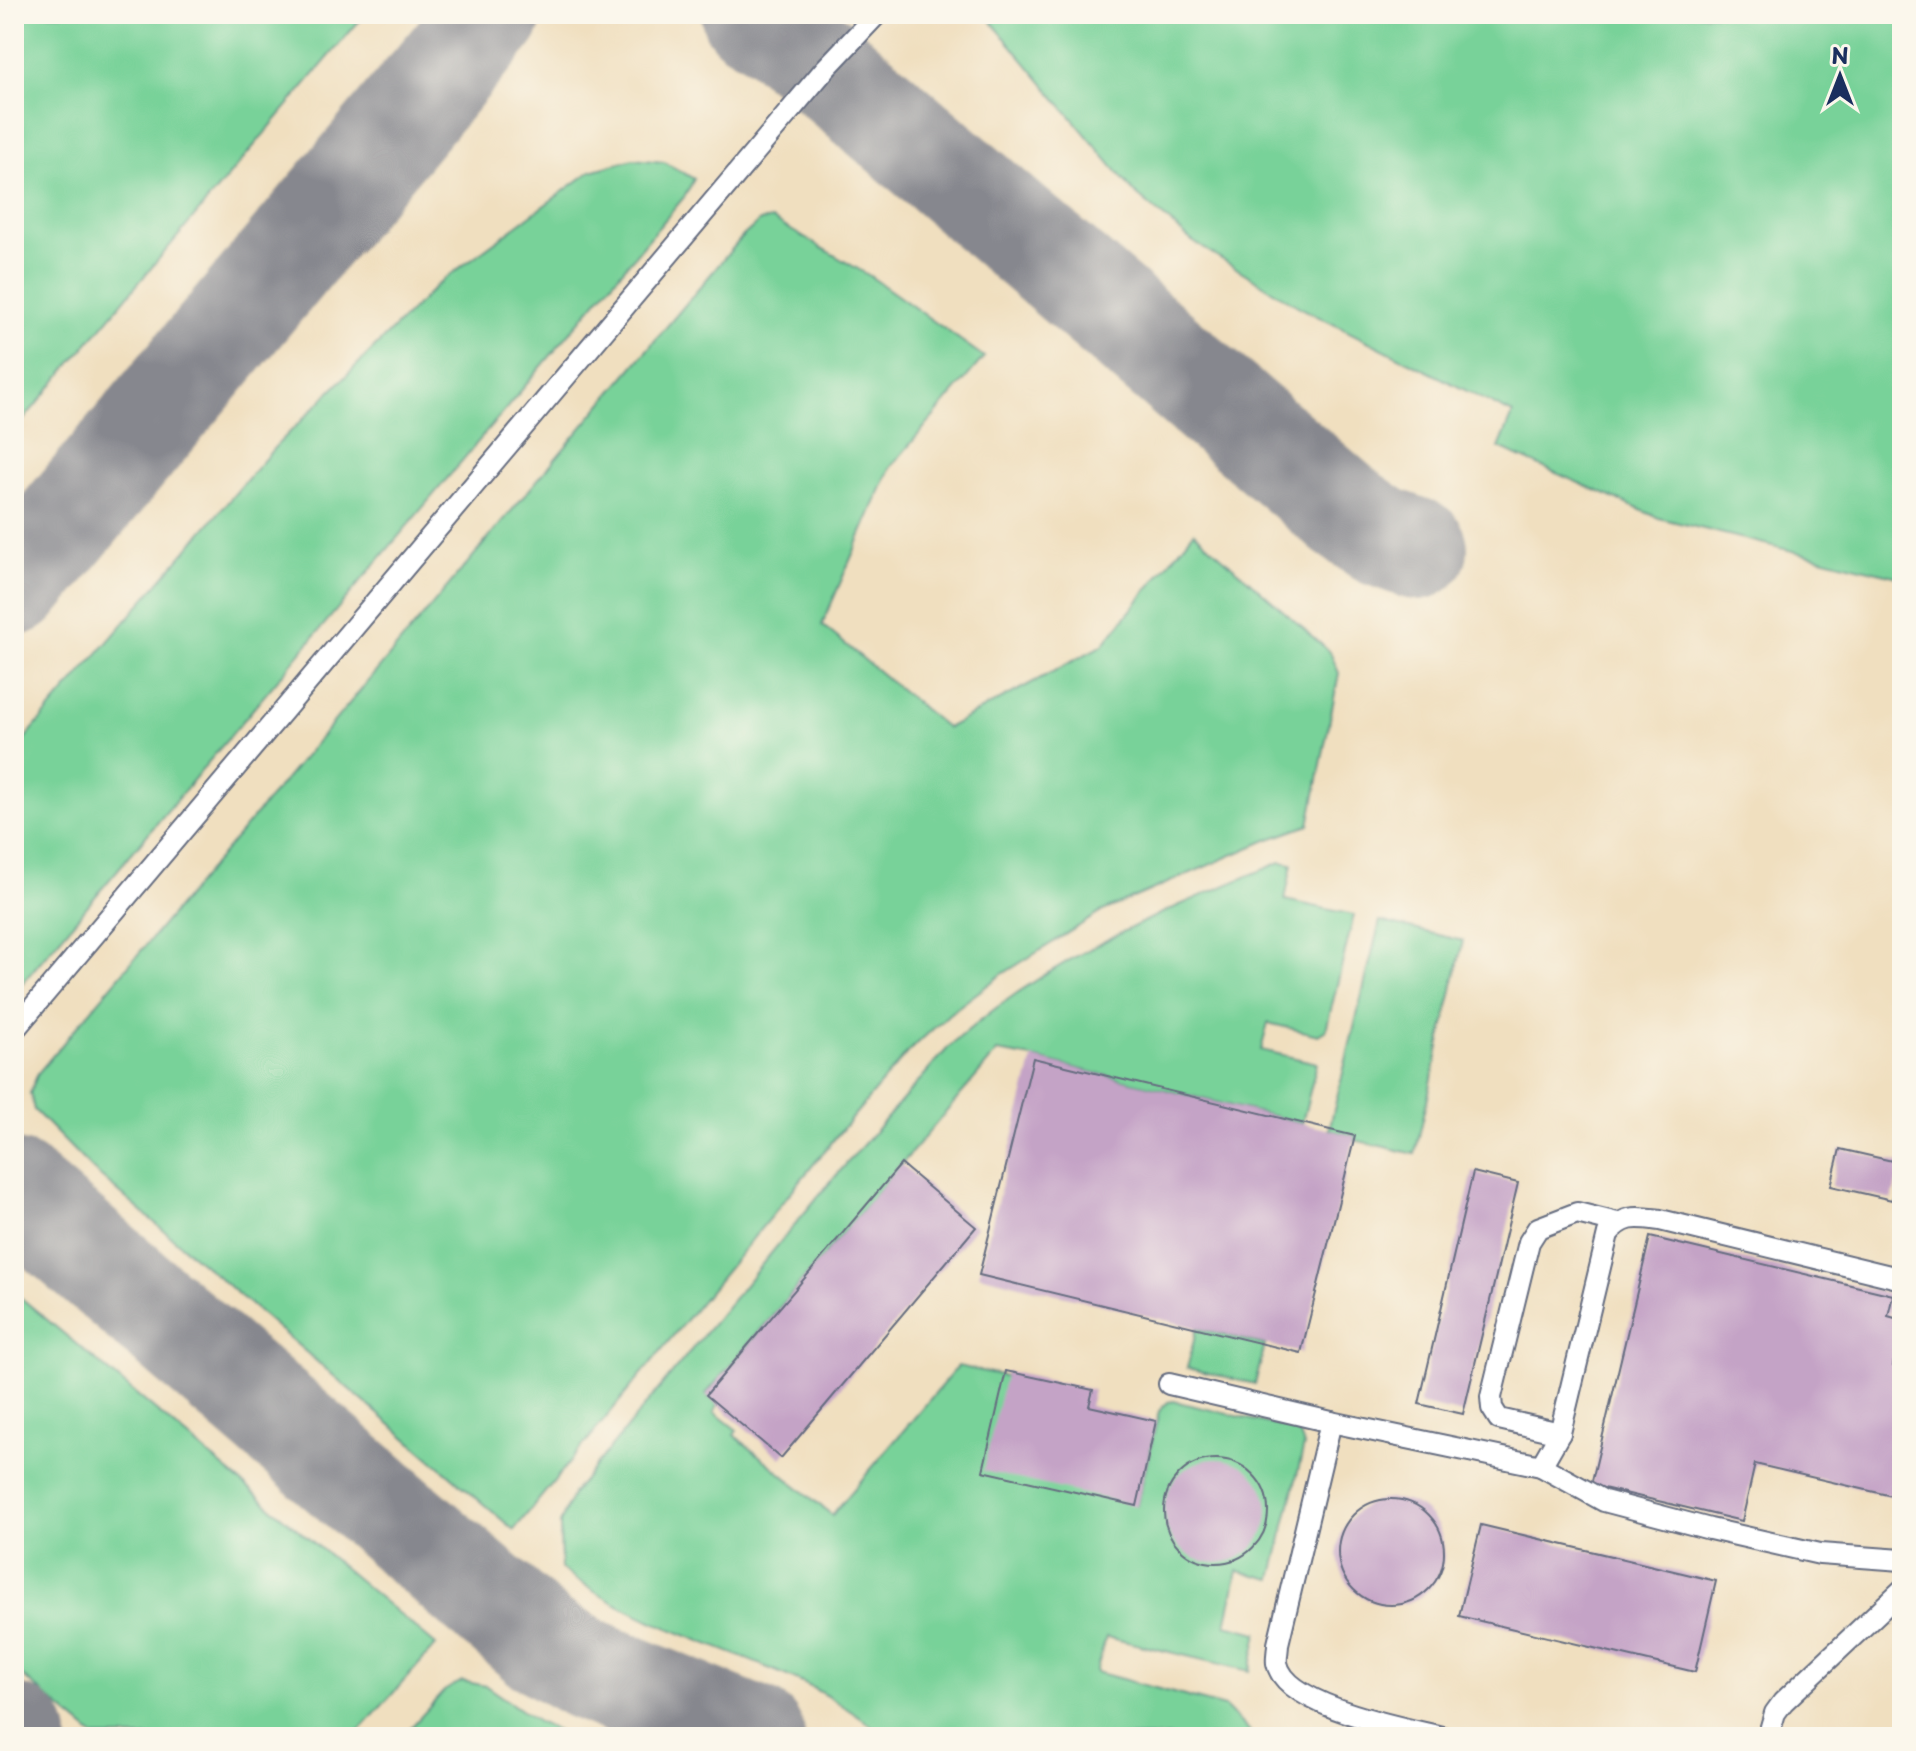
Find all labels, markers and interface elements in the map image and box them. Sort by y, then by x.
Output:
north arrow [1800,36,1880,116]
text: N [1831,38,1849,71]

